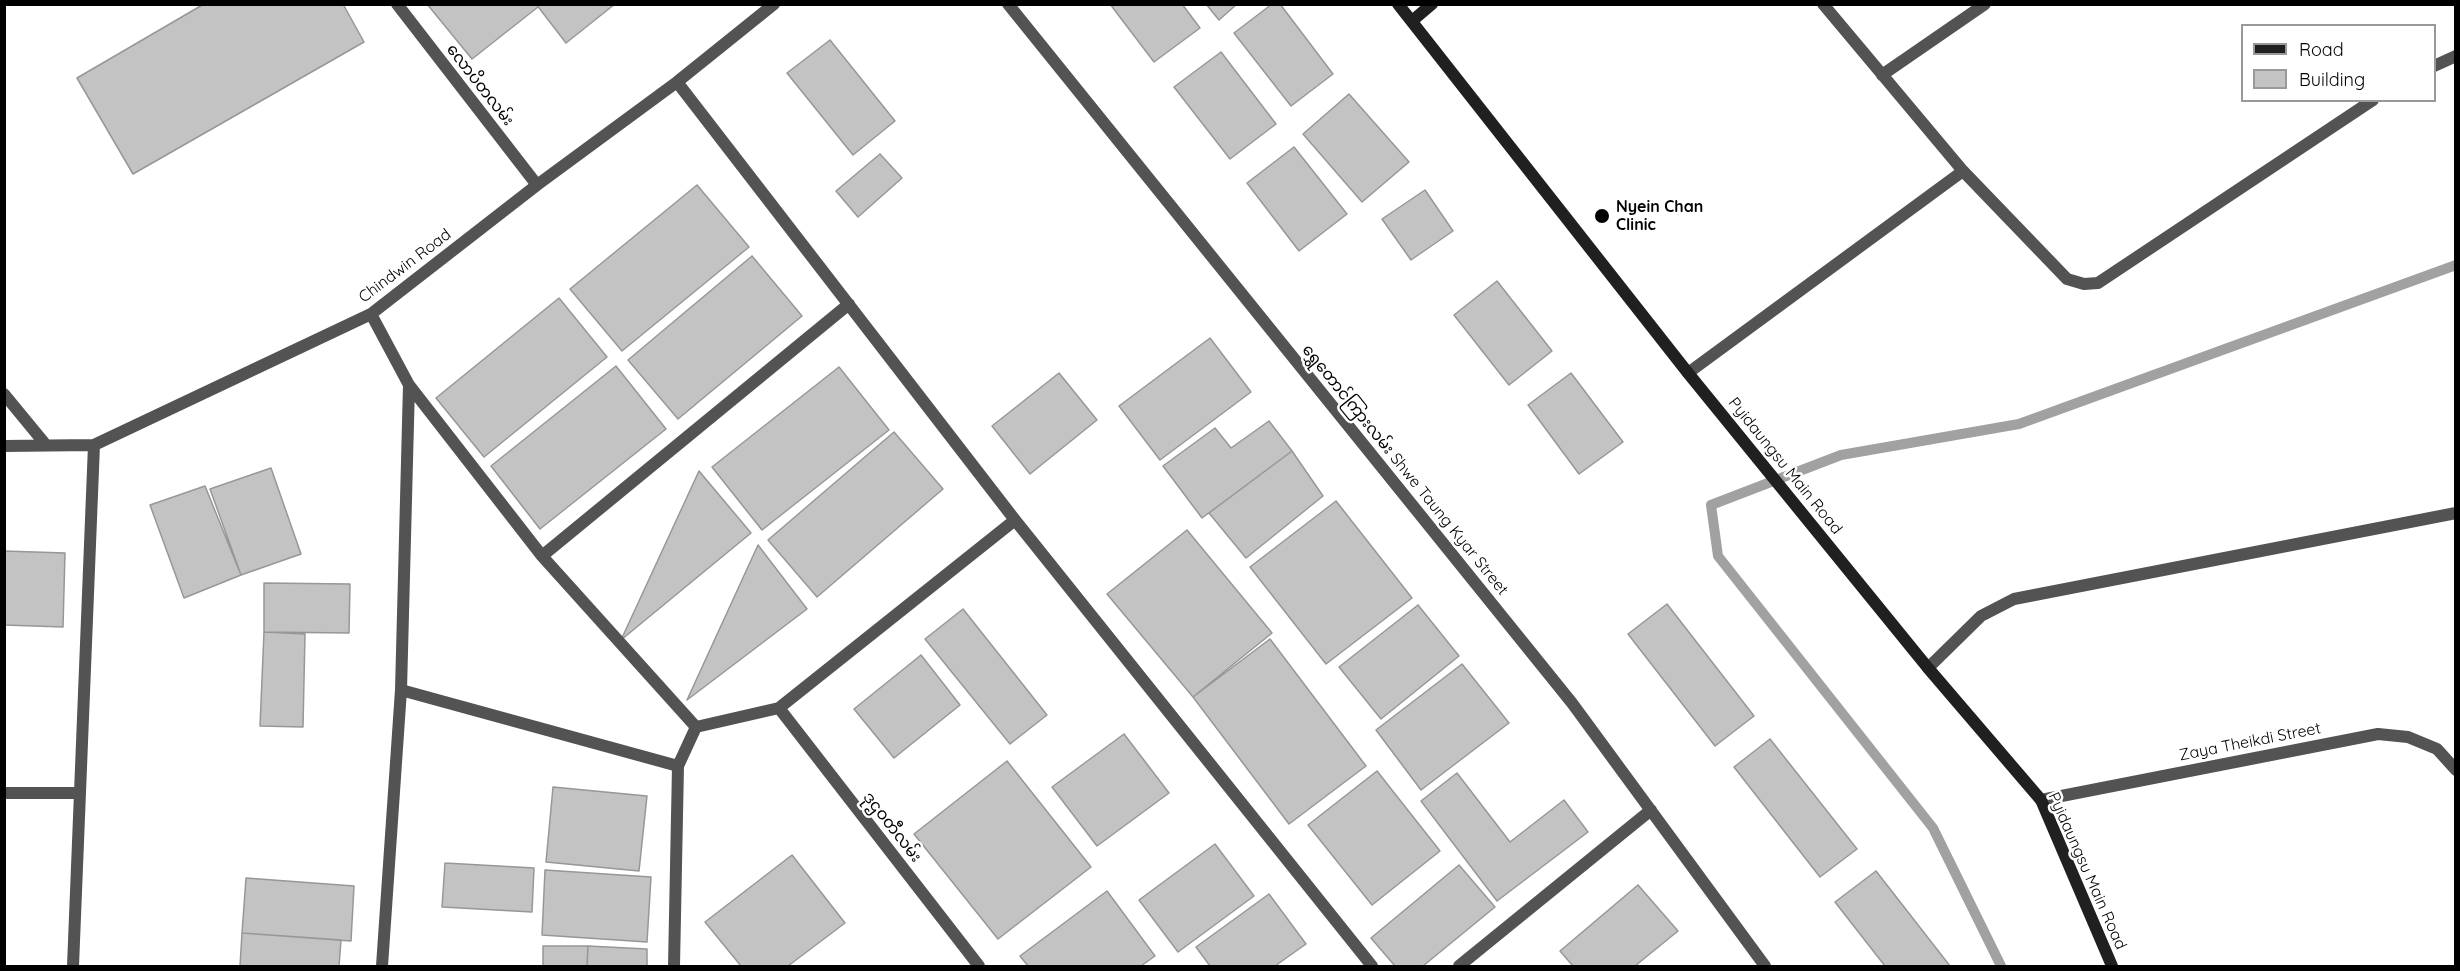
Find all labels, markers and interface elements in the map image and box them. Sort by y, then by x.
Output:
legend [2241,24,2436,102]
text: Road [2299,38,2344,61]
street label: လောပိတလမ်း [442,40,518,130]
text: Building [2299,68,2365,91]
place label: Nyein Chan Clinic [1616,197,1703,235]
marker: Nyein Chan Clinic [1593,207,1611,225]
street label: Chindwin Road [355,225,455,307]
street label: ရွှေတောင်ကြားလမ်း Shwe Taung Kyar Street [1298,341,1512,599]
street label: Pyidaungsu Main Road [1724,394,1846,538]
street label: Zaya Theikdi Street [2178,719,2322,765]
street label: ဒုဌဝတီလမ်း [859,788,925,866]
street label: Pyidaungsu Main Road [2044,789,2130,953]

